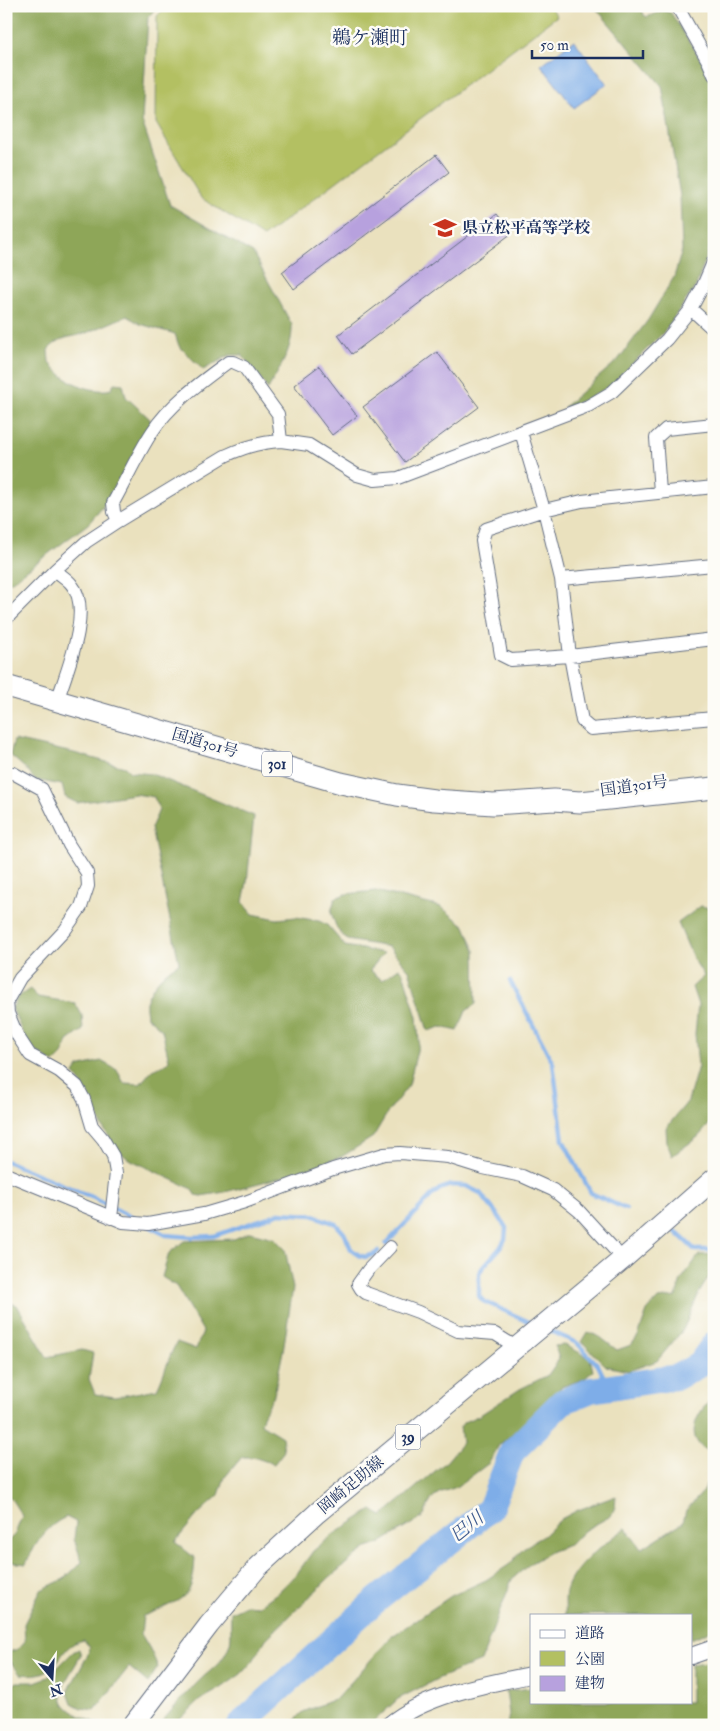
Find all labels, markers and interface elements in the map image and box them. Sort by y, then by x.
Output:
district label: 鵜ケ瀬町 [332,26,408,50]
scale bar [532,28,644,60]
text: 50 m [540,36,569,55]
school or university icon: 県立松平高等学校 [432,215,458,241]
place label: 県立松平高等学校 [462,218,591,238]
street label: 国道301号 [170,724,240,762]
road number: 301 [262,752,292,776]
street label: 国道301号 [599,771,669,801]
road number: 39 [396,1424,420,1450]
street label: 岡崎足助線 [314,1452,388,1518]
water label: 巴川 [446,1505,490,1547]
legend [530,1614,692,1704]
text: 道路 [575,1624,605,1643]
text: 公園 [575,1650,605,1669]
north arrow [28,1654,78,1704]
text: 建物 [575,1674,605,1693]
text: N [47,1680,65,1700]

